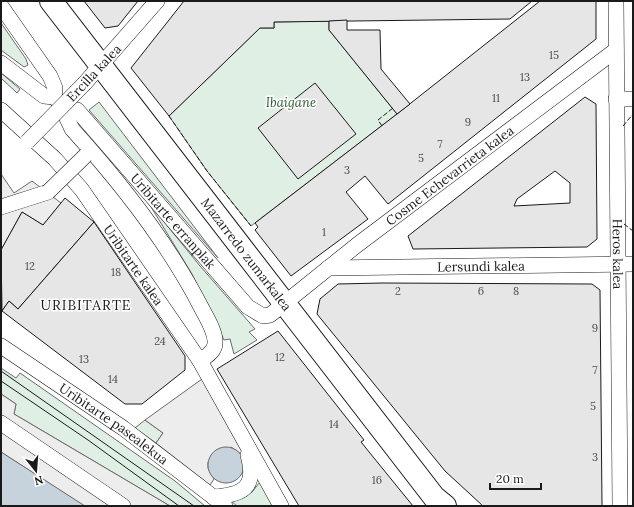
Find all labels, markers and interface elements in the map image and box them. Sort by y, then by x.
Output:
street label: Ercilla kalea [63,41,125,105]
house number: 15 [549,48,559,62]
house number: 13 [520,70,530,84]
house number: 11 [492,91,500,105]
park label: Ibaigane [266,94,316,111]
house number: 9 [465,115,471,129]
street label: Cosme Echevarrieta kalea [382,121,517,229]
house number: 7 [437,137,443,151]
house number: 5 [418,151,424,165]
house number: 3 [344,163,350,177]
street label: Uribitarte erranplak [127,170,220,272]
street label: Mazarredo zumarkalea [198,194,296,314]
street label: Heros kalea [609,219,627,290]
street label: Uribitarte kalea [100,221,168,309]
house number: 1 [322,225,326,239]
street label: Lersundi kalea [437,257,525,275]
house number: 12 [25,259,35,273]
house number: 18 [111,265,121,279]
house number: 2 [395,284,401,298]
house number: 6 [478,284,484,298]
house number: 8 [513,284,519,298]
district label: URIBITARTE [40,296,132,314]
house number: 9 [592,321,598,335]
house number: 24 [154,334,166,348]
house number: 12 [275,350,285,364]
house number: 13 [79,352,89,366]
house number: 7 [592,363,598,377]
house number: 14 [108,372,118,386]
street label: Uribitarte pasealekua [56,379,172,468]
house number: 5 [590,399,596,413]
house number: 14 [329,417,339,431]
house number: 3 [592,450,598,464]
north arrow [16,451,56,491]
scale bar [490,465,541,491]
text: 20 m [496,471,524,486]
text: N [32,473,45,489]
house number: 16 [372,473,382,487]

